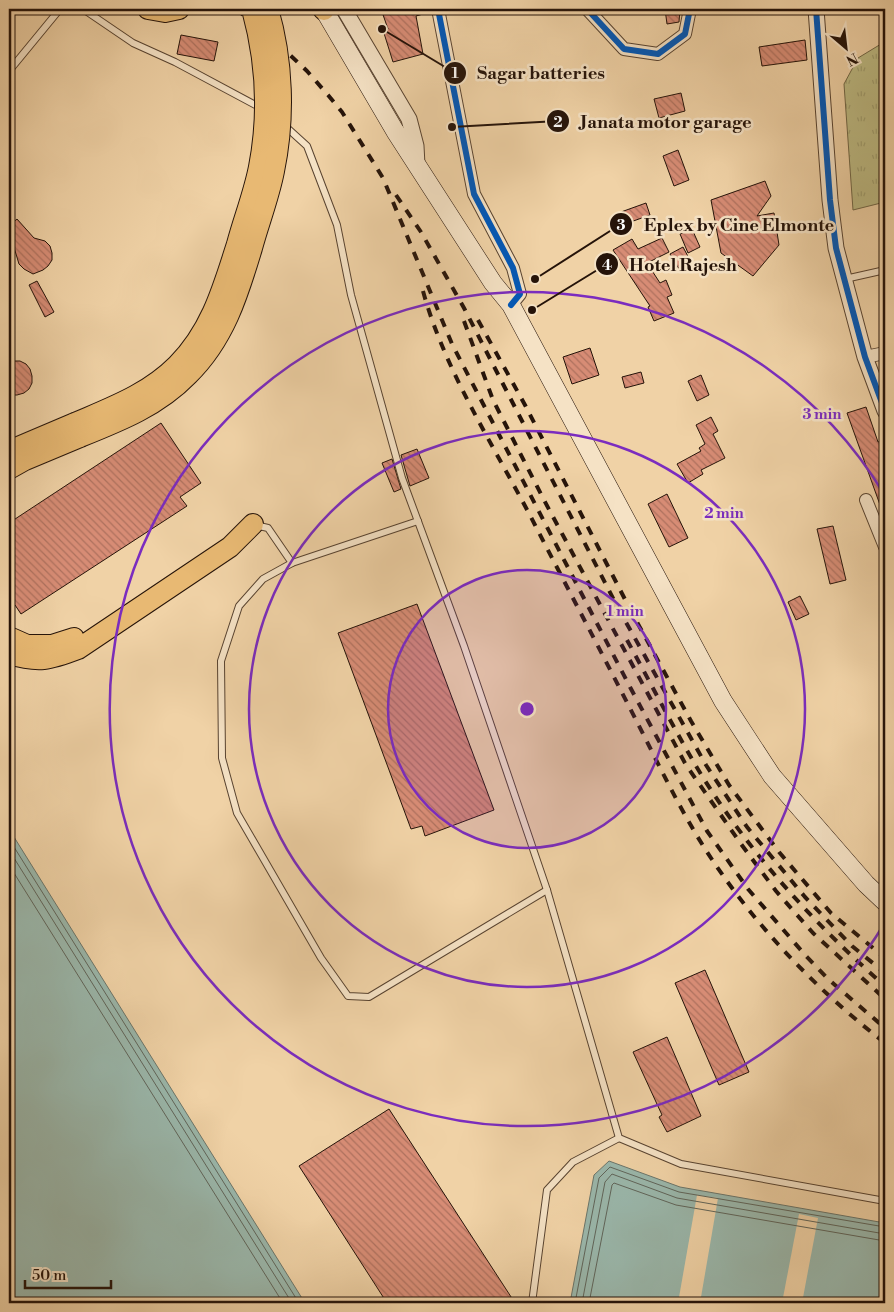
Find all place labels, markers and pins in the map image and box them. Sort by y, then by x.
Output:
callout: Sagar batteries [442,56,615,89]
callout: Janata motor garage [545,105,762,138]
callout: Eplex by Cine Elmonte [608,208,844,241]
callout: Hotel Rajesh [595,248,747,281]
centre of rings [518,700,536,718]

